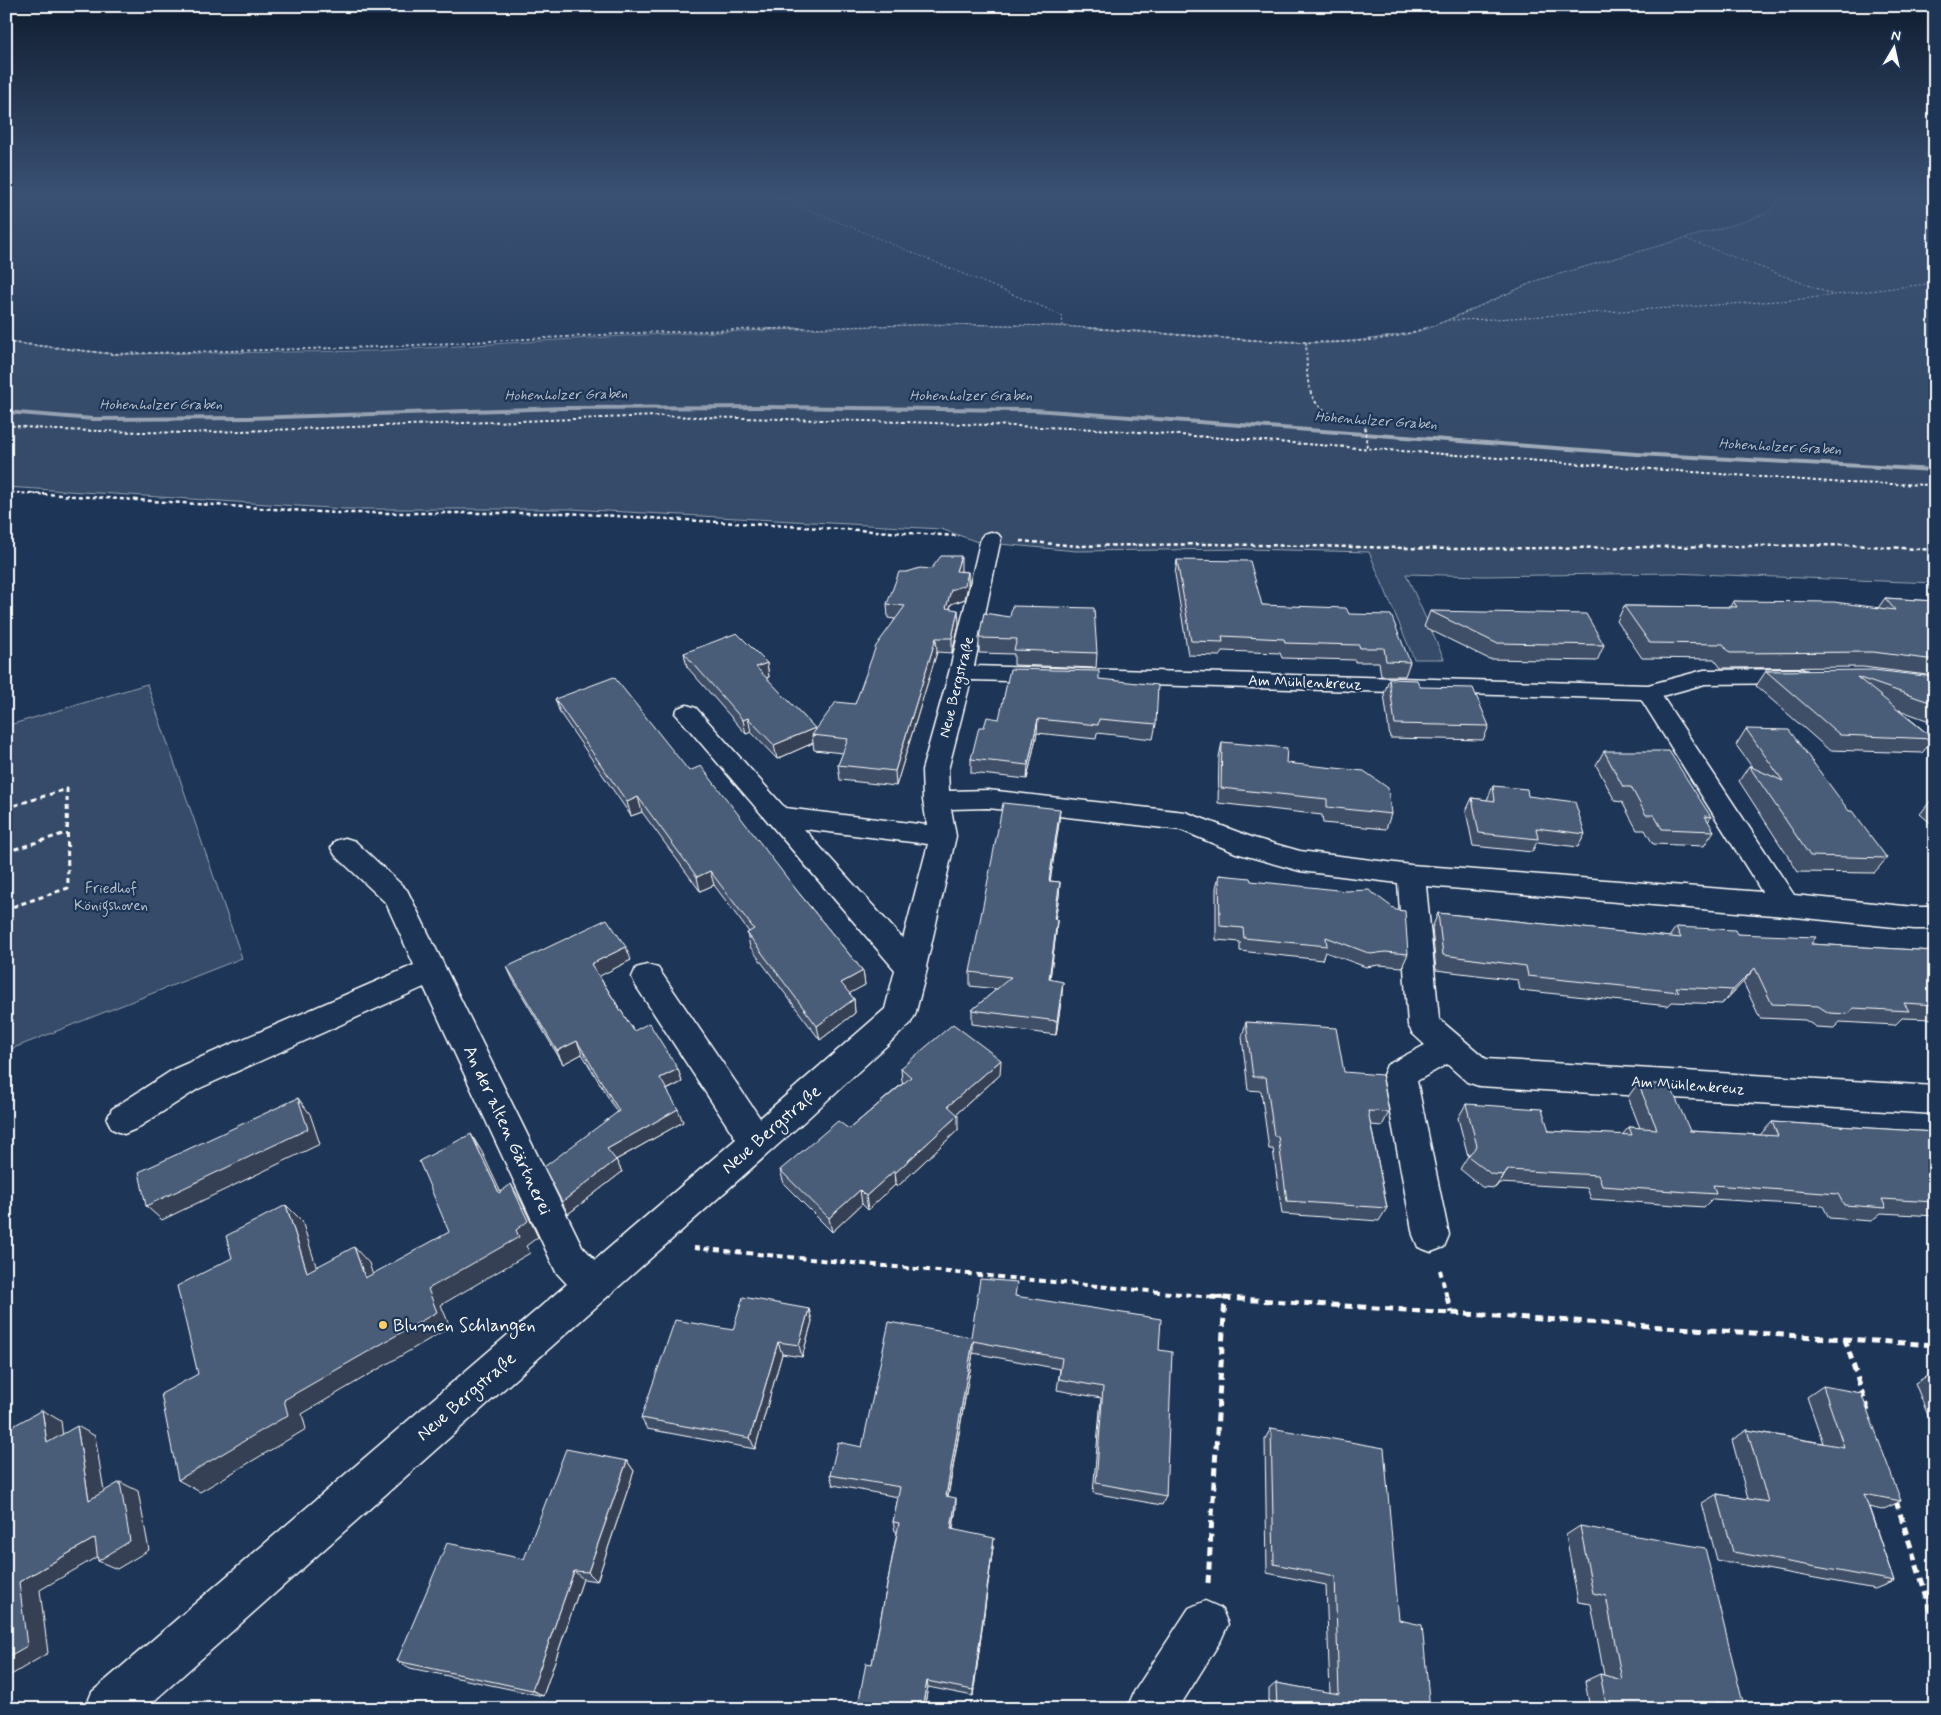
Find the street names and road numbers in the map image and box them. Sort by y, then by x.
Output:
street label: Neue Bergstraße [935,634,980,740]
street label: Am Mühlenkreuz [1248,671,1362,695]
street label: An der alten Gärtnerei [457,1042,557,1219]
street label: Am Mühlenkreuz [1631,1072,1746,1100]
street label: Neue Bergstraße [717,1080,827,1180]
street label: Neue Bergstraße [412,1347,522,1447]

